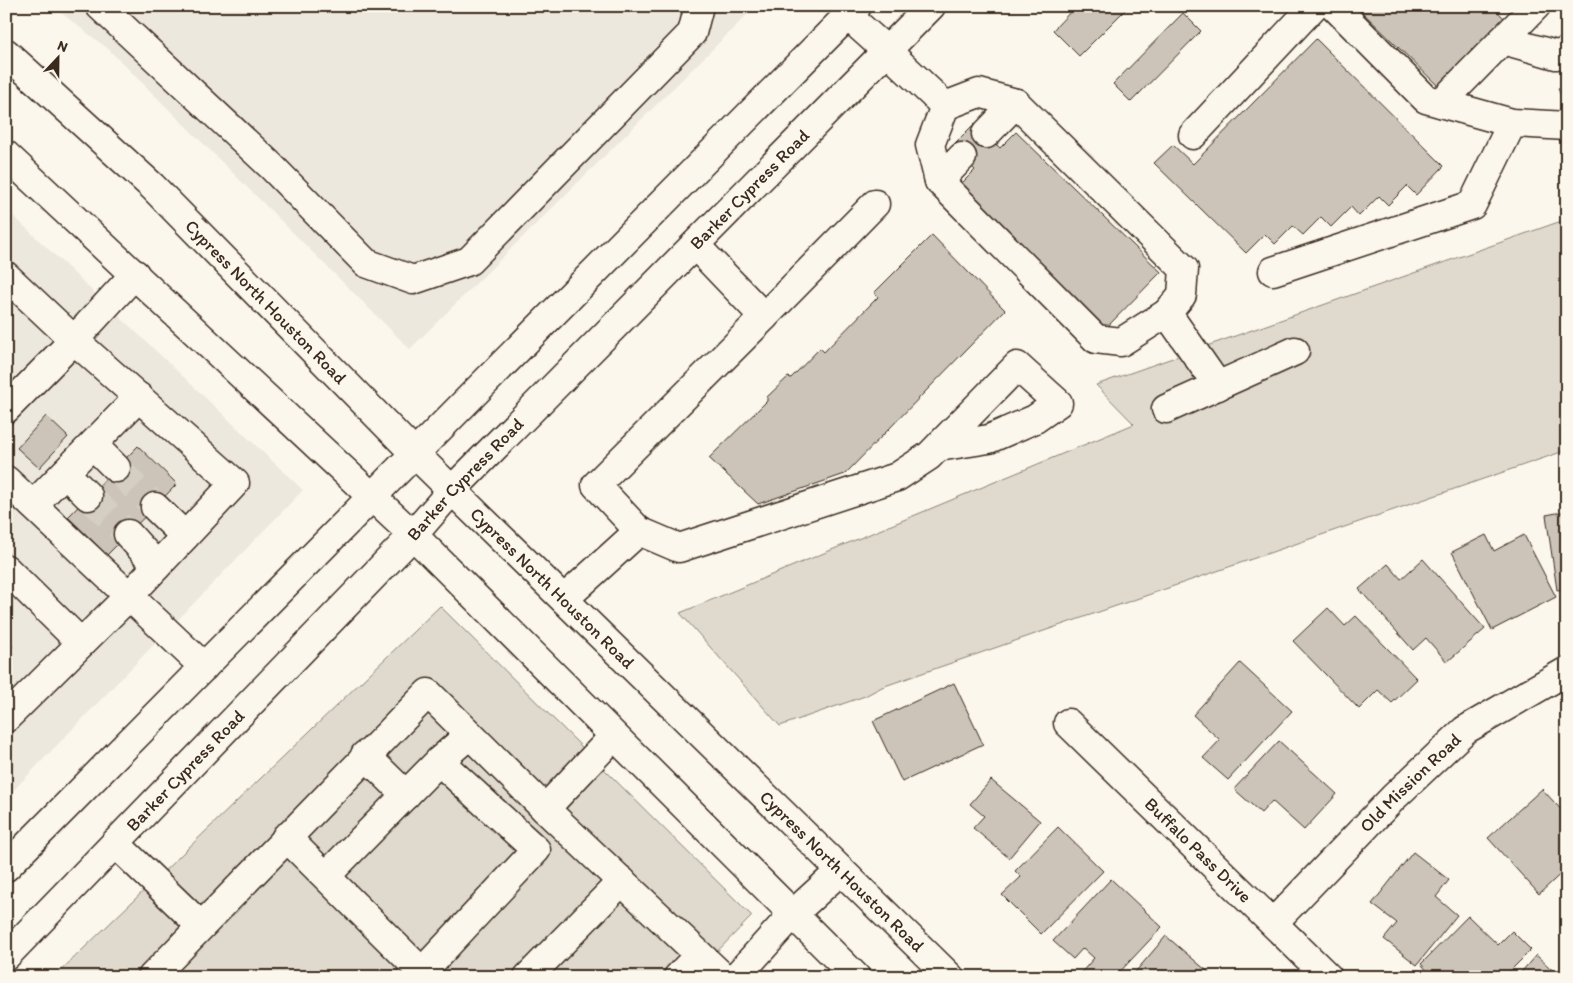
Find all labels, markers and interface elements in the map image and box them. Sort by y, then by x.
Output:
north arrow [32,32,82,82]
text: N [55,37,70,56]
street label: Barker Cypress Road [685,124,814,254]
street label: Cypress North Houston Road [180,215,351,389]
street label: Barker Cypress Road [402,413,528,545]
street label: Cypress North Houston Road [465,503,639,674]
street label: Barker Cypress Road [122,705,249,836]
street label: Old Mission Road [1355,728,1466,837]
street label: Cypress North Houston Road [755,786,929,957]
street label: Buffalo Pass Drive [1140,793,1256,907]

